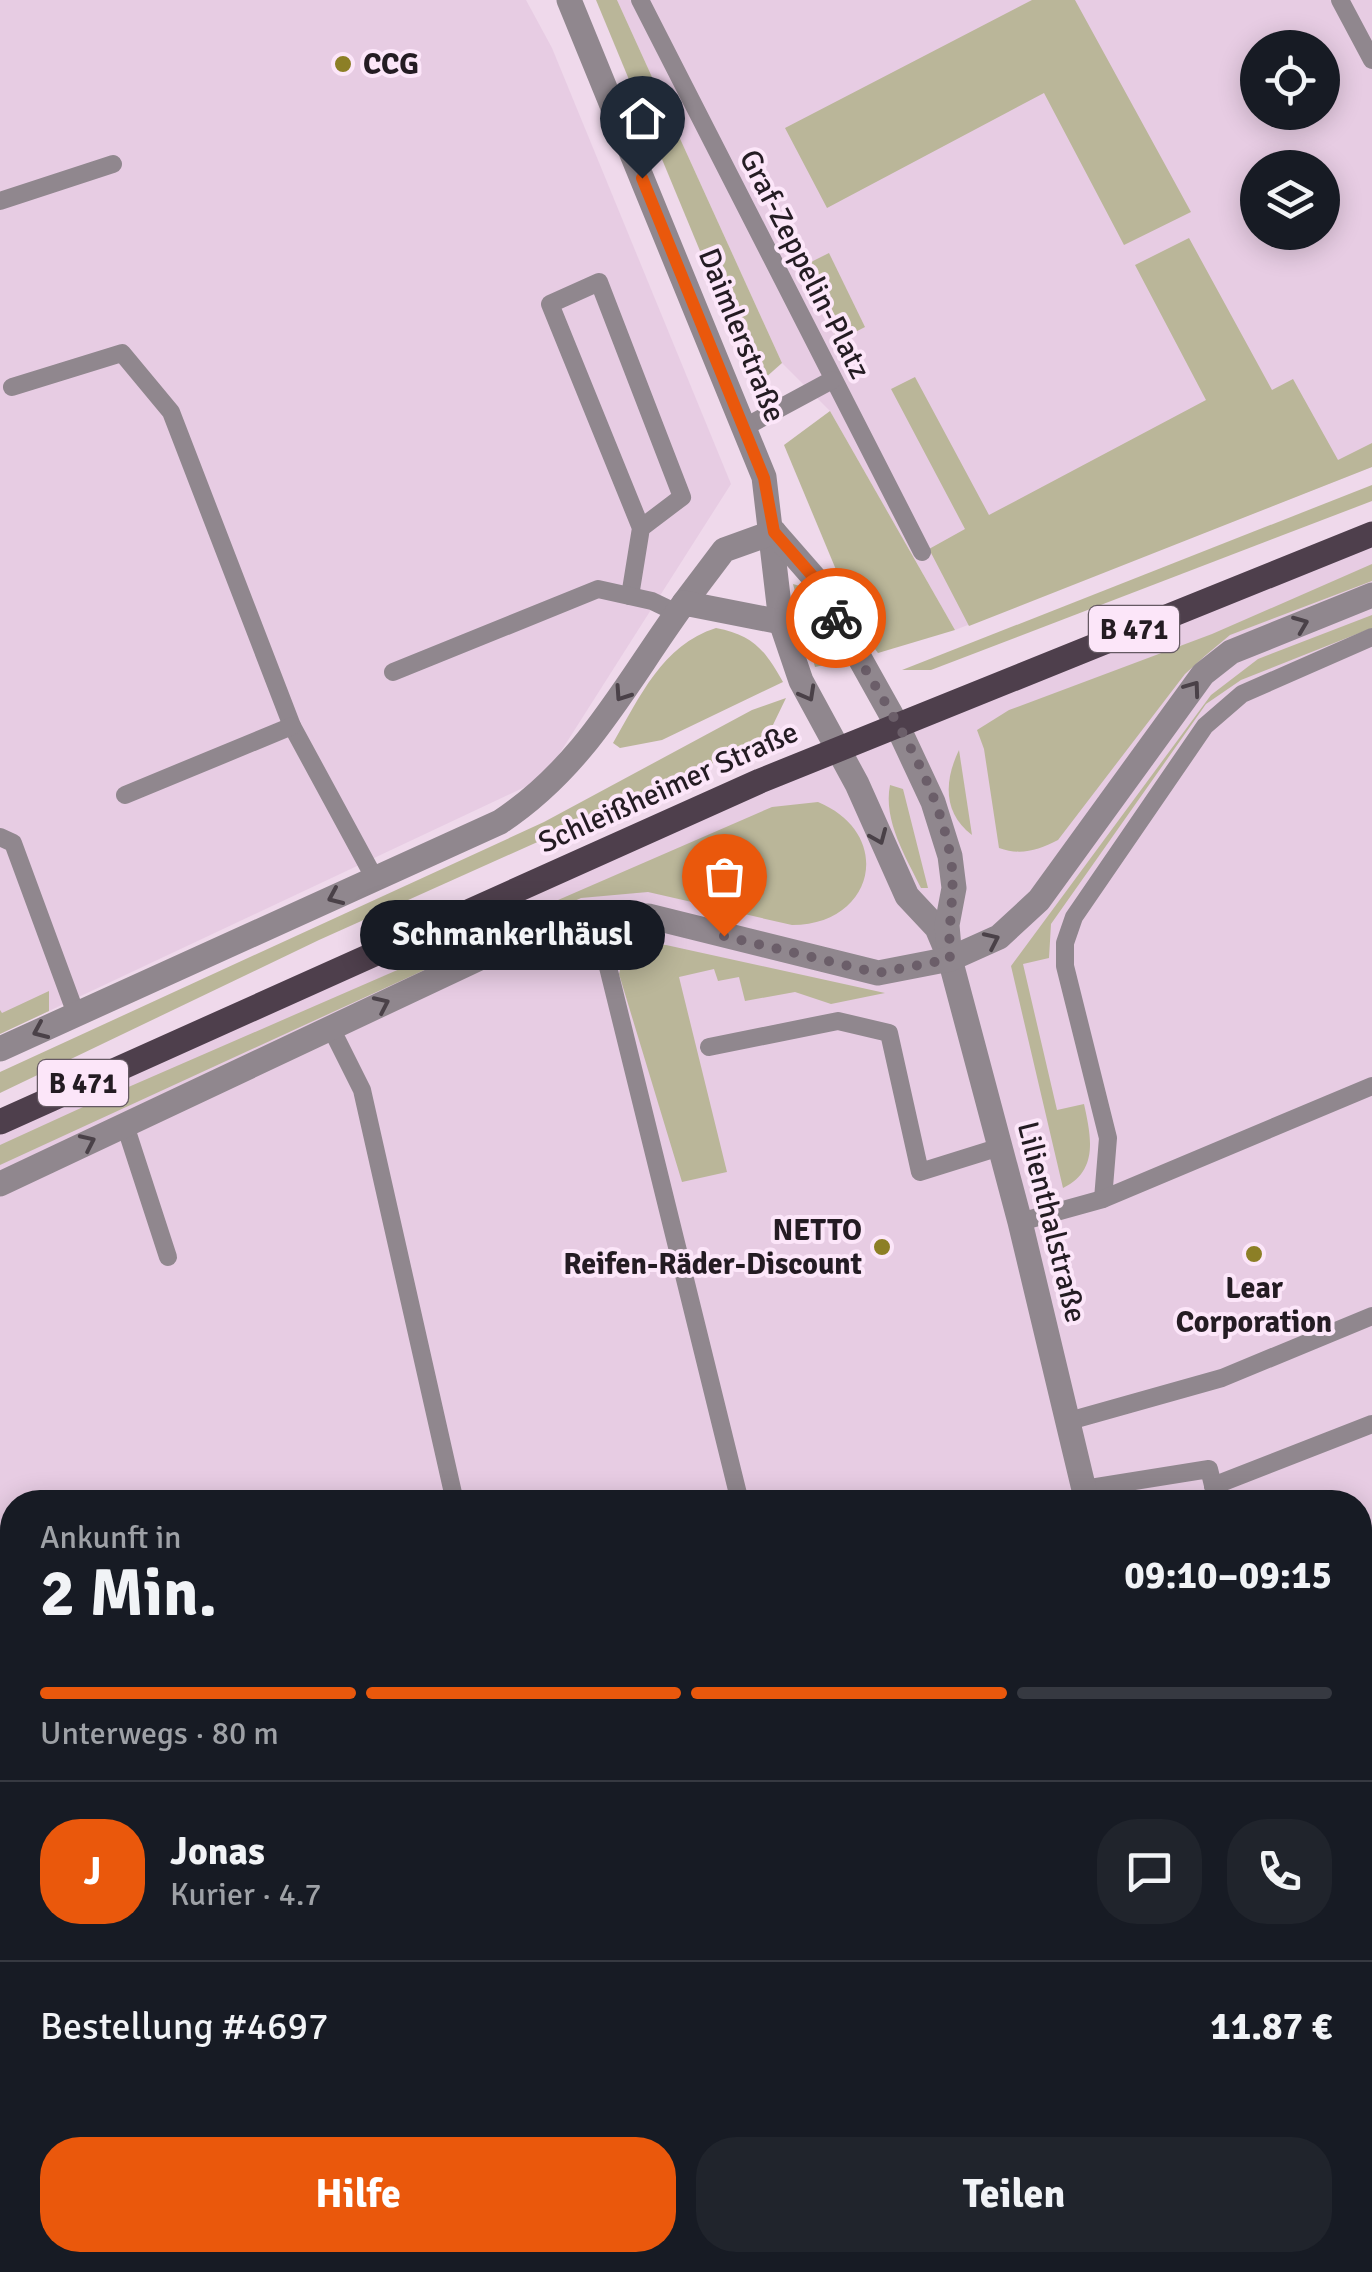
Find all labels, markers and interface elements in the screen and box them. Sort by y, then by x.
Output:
map controls [1240,30,1340,250]
button: locate [1240,30,1340,130]
place label: CCG [363,46,419,83]
marker: CCG [332,53,354,75]
pin [600,76,685,179]
icon: home [615,91,670,146]
street label: Graf-Zeppelin-Platz [731,144,878,385]
button: layers [1240,150,1340,250]
street label: Daimlerstraße [690,243,793,428]
courier [786,568,886,668]
icon: bike [809,591,864,646]
road number: B 471 [1089,606,1179,652]
one-way arrow [1292,615,1309,635]
one-way arrow [1182,681,1199,699]
one-way arrow [616,682,634,701]
one-way arrow [796,683,816,701]
street label: Schleißheimer Straße [533,714,804,861]
one-way arrow [867,827,887,845]
pin [682,834,767,937]
icon: bag [697,849,752,904]
one-way arrow [328,885,346,905]
callout: Schmankerlhäusl [359,901,664,971]
text: Schmankerlhäusl [392,915,633,954]
one-way arrow [982,932,1000,952]
one-way arrow [372,996,390,1016]
one-way arrow [32,1019,50,1039]
road number: B 471 [38,1060,128,1106]
street label: Lilienthalstraße [1009,1118,1094,1326]
one-way arrow [78,1135,96,1155]
place label: NETTO Reifen-Räder-Discount [563,1212,862,1283]
marker: NETTO Reifen-Räder-Discount [871,1236,893,1258]
marker: Lear Corporation [1243,1243,1265,1265]
place label: Lear Corporation [1176,1270,1332,1341]
text: Ankunft in [40,1518,182,1557]
text: 09:10–09:15 [1124,1552,1332,1599]
text: 2 Min. [40,1554,217,1634]
text: Unterwegs · 80 m [40,1714,279,1753]
button: chat [1097,1819,1202,1924]
button: phone [1227,1819,1332,1924]
text: Jonas [170,1828,265,1875]
text: J [84,1848,101,1895]
text: Kurier · 4.7 [170,1875,322,1914]
text: Bestellung #4697 [40,2003,329,2050]
text: 11.87 € [1210,2003,1332,2050]
button: Hilfe [40,2137,676,2252]
button: Teilen [696,2137,1332,2252]

